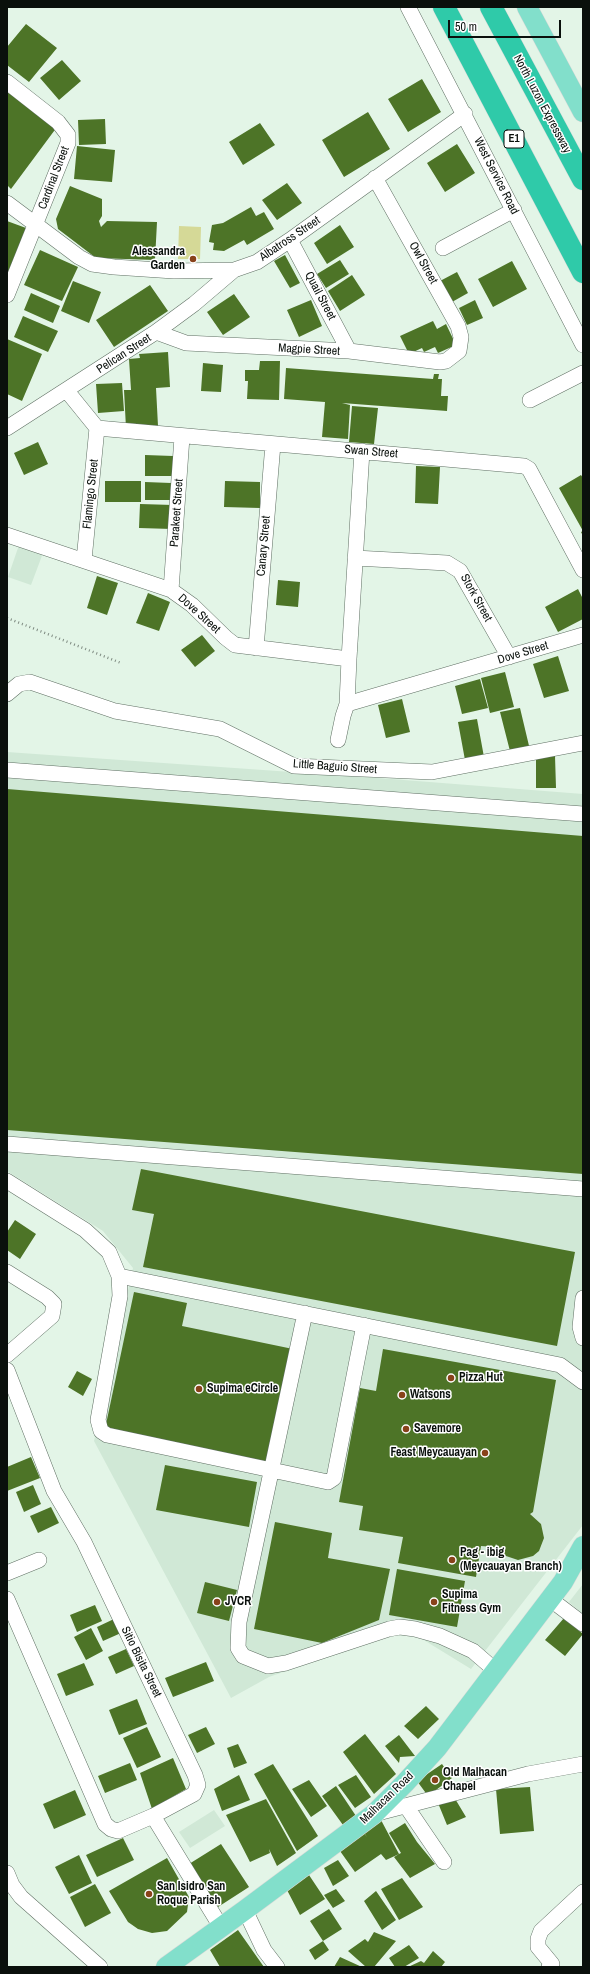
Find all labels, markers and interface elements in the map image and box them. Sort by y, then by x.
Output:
scale bar [450,12,563,38]
text: 50 m [455,19,477,35]
street label: North Luzon Expressway [510,52,574,156]
road number: E1 [504,130,524,148]
street label: West Service Road [470,135,522,217]
street label: Cardinal Street [35,145,73,211]
street label: Albatross Street [257,213,323,265]
street label: Owl Street [406,239,440,287]
place label: Alessandra Garden [132,245,185,273]
marker: Alessandra Garden [188,254,198,264]
street label: Quail Street [301,269,339,323]
street label: Pelican Street [94,331,154,377]
street label: Magpie Street [278,341,340,359]
street label: Swan Street [344,442,398,462]
street label: Flamingo Street [80,458,102,530]
street label: Parakeet Street [167,478,187,548]
street label: Canary Street [254,515,274,577]
street label: Stork Street [457,572,495,624]
street label: Dove Street [175,591,223,637]
street label: Dove Street [496,639,550,667]
street label: Little Baguio Street [292,757,378,777]
place label: Pizza Hut [459,1371,503,1385]
marker: Pizza Hut [446,1373,456,1383]
place label: Supima eCircle [207,1382,278,1396]
marker: Supima eCircle [194,1384,204,1394]
place label: Watsons [410,1388,451,1402]
marker: Watsons [397,1390,407,1400]
place label: Savemore [414,1422,461,1436]
marker: Savemore [401,1424,411,1434]
place label: Feast Meycauayan [391,1446,477,1460]
marker: Feast Meycauayan [480,1448,490,1458]
place label: Pag - ibig (Meycauayan Branch) [460,1546,562,1574]
marker: Pag - ibig (Meycauayan Branch) [447,1555,457,1565]
place label: Supima Fitness Gym [442,1588,501,1616]
place label: JVCR [225,1595,251,1609]
marker: JVCR [212,1597,222,1607]
marker: Supima Fitness Gym [429,1597,439,1607]
street label: Sitio Bisita Street [118,1624,164,1700]
place label: Old Malhacan Chapel [443,1766,507,1794]
street label: Malhacan Road [357,1769,417,1827]
marker: Old Malhacan Chapel [430,1775,440,1785]
place label: San Isidro San Roque Parish [157,1880,225,1908]
marker: San Isidro San Roque Parish [144,1889,154,1899]

